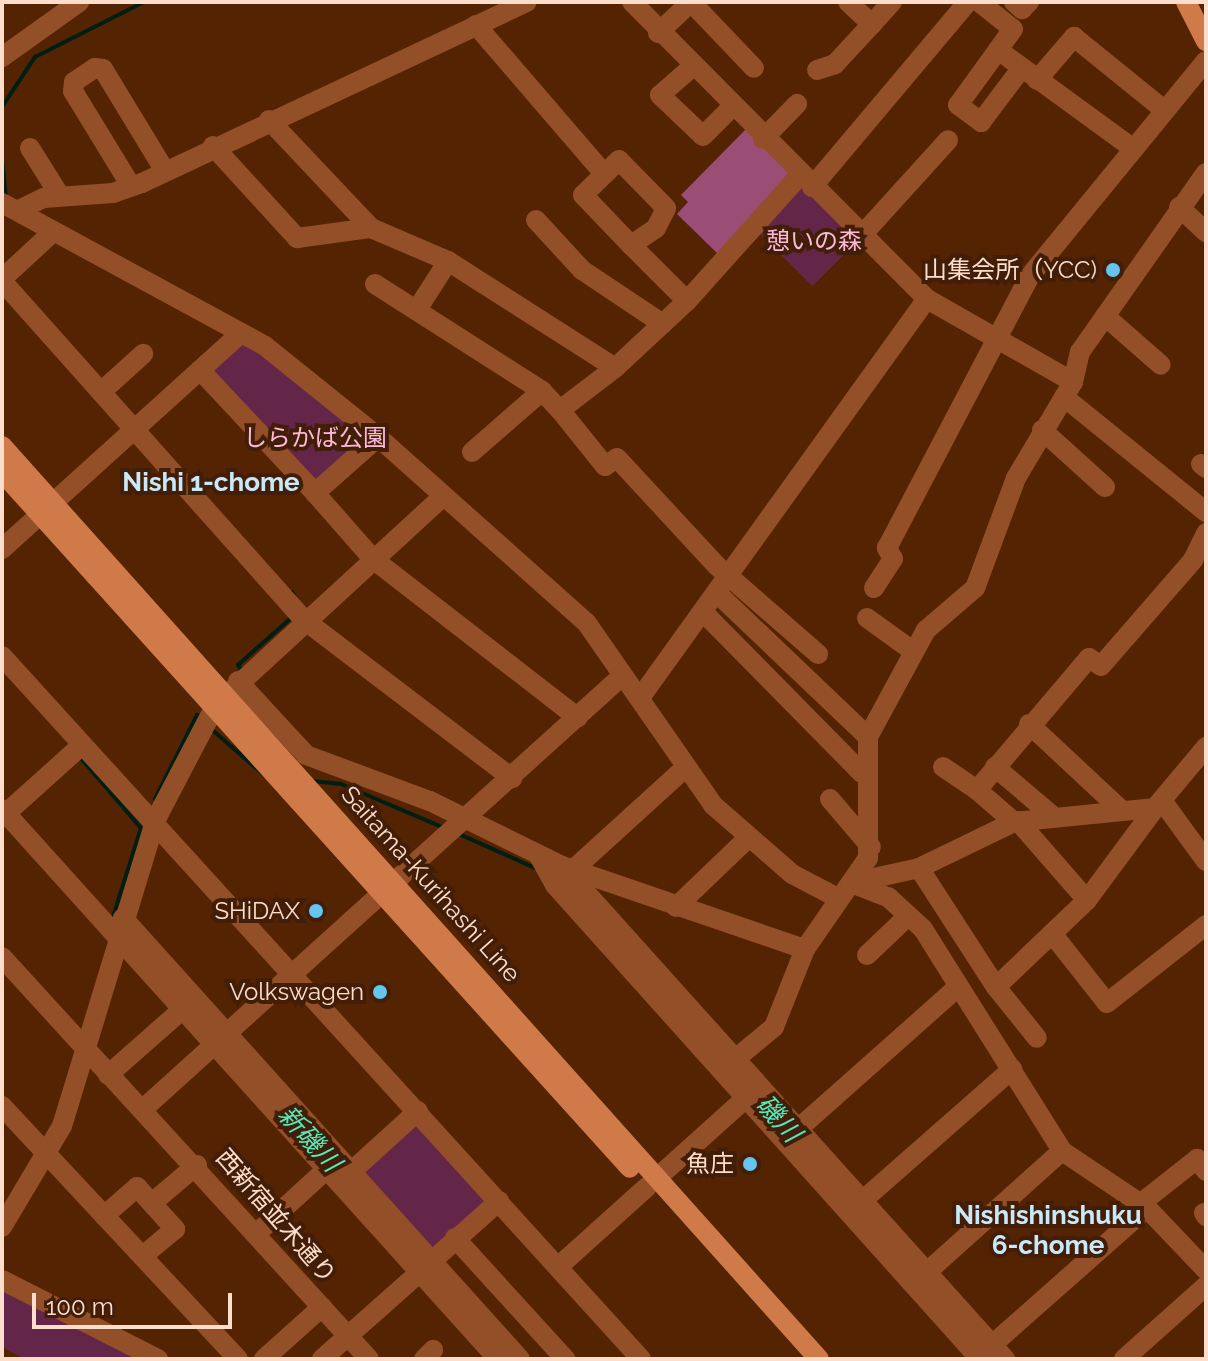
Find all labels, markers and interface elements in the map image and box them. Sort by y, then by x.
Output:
park label: 憩いの森 [766,227,862,255]
place label: 山集会所（YCC) [923,256,1097,284]
marker: 山集会所（YCC) [1104,261,1122,279]
park label: しらかば公園 [243,424,387,452]
district label: Nishi 1-chome [122,467,300,499]
street label: Saitama-Kurihashi Line [335,780,527,988]
place label: SHiDAX [215,897,300,925]
marker: SHiDAX [307,902,325,920]
place label: Volkswagen [229,978,364,1006]
marker: Volkswagen [371,983,389,1001]
water label: 磯川 [749,1089,807,1149]
water label: 新磯川 [271,1100,347,1178]
street label: 西新宿並木通り [210,1143,342,1289]
place label: 魚庄 [686,1150,734,1178]
marker: 魚庄 [741,1155,759,1173]
district label: Nishishinshuku 6-chome [954,1200,1142,1262]
scale bar [36,1277,236,1327]
text: 100 m [46,1292,114,1321]

